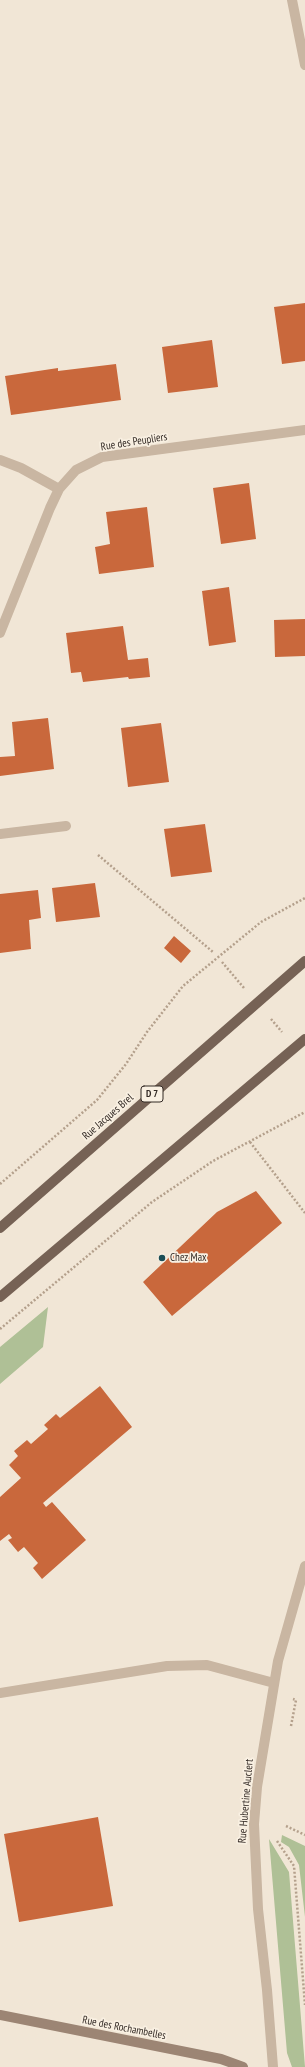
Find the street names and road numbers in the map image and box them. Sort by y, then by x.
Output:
street label: Rue des Peupliers [100,430,168,454]
road number: D 7 [141,1086,163,1102]
street label: Rue Jacques Brel [80,1091,136,1143]
street label: Rue Hubertine Auclert [236,1758,256,1844]
street label: Rue des Rochambelles [81,2013,167,2043]

